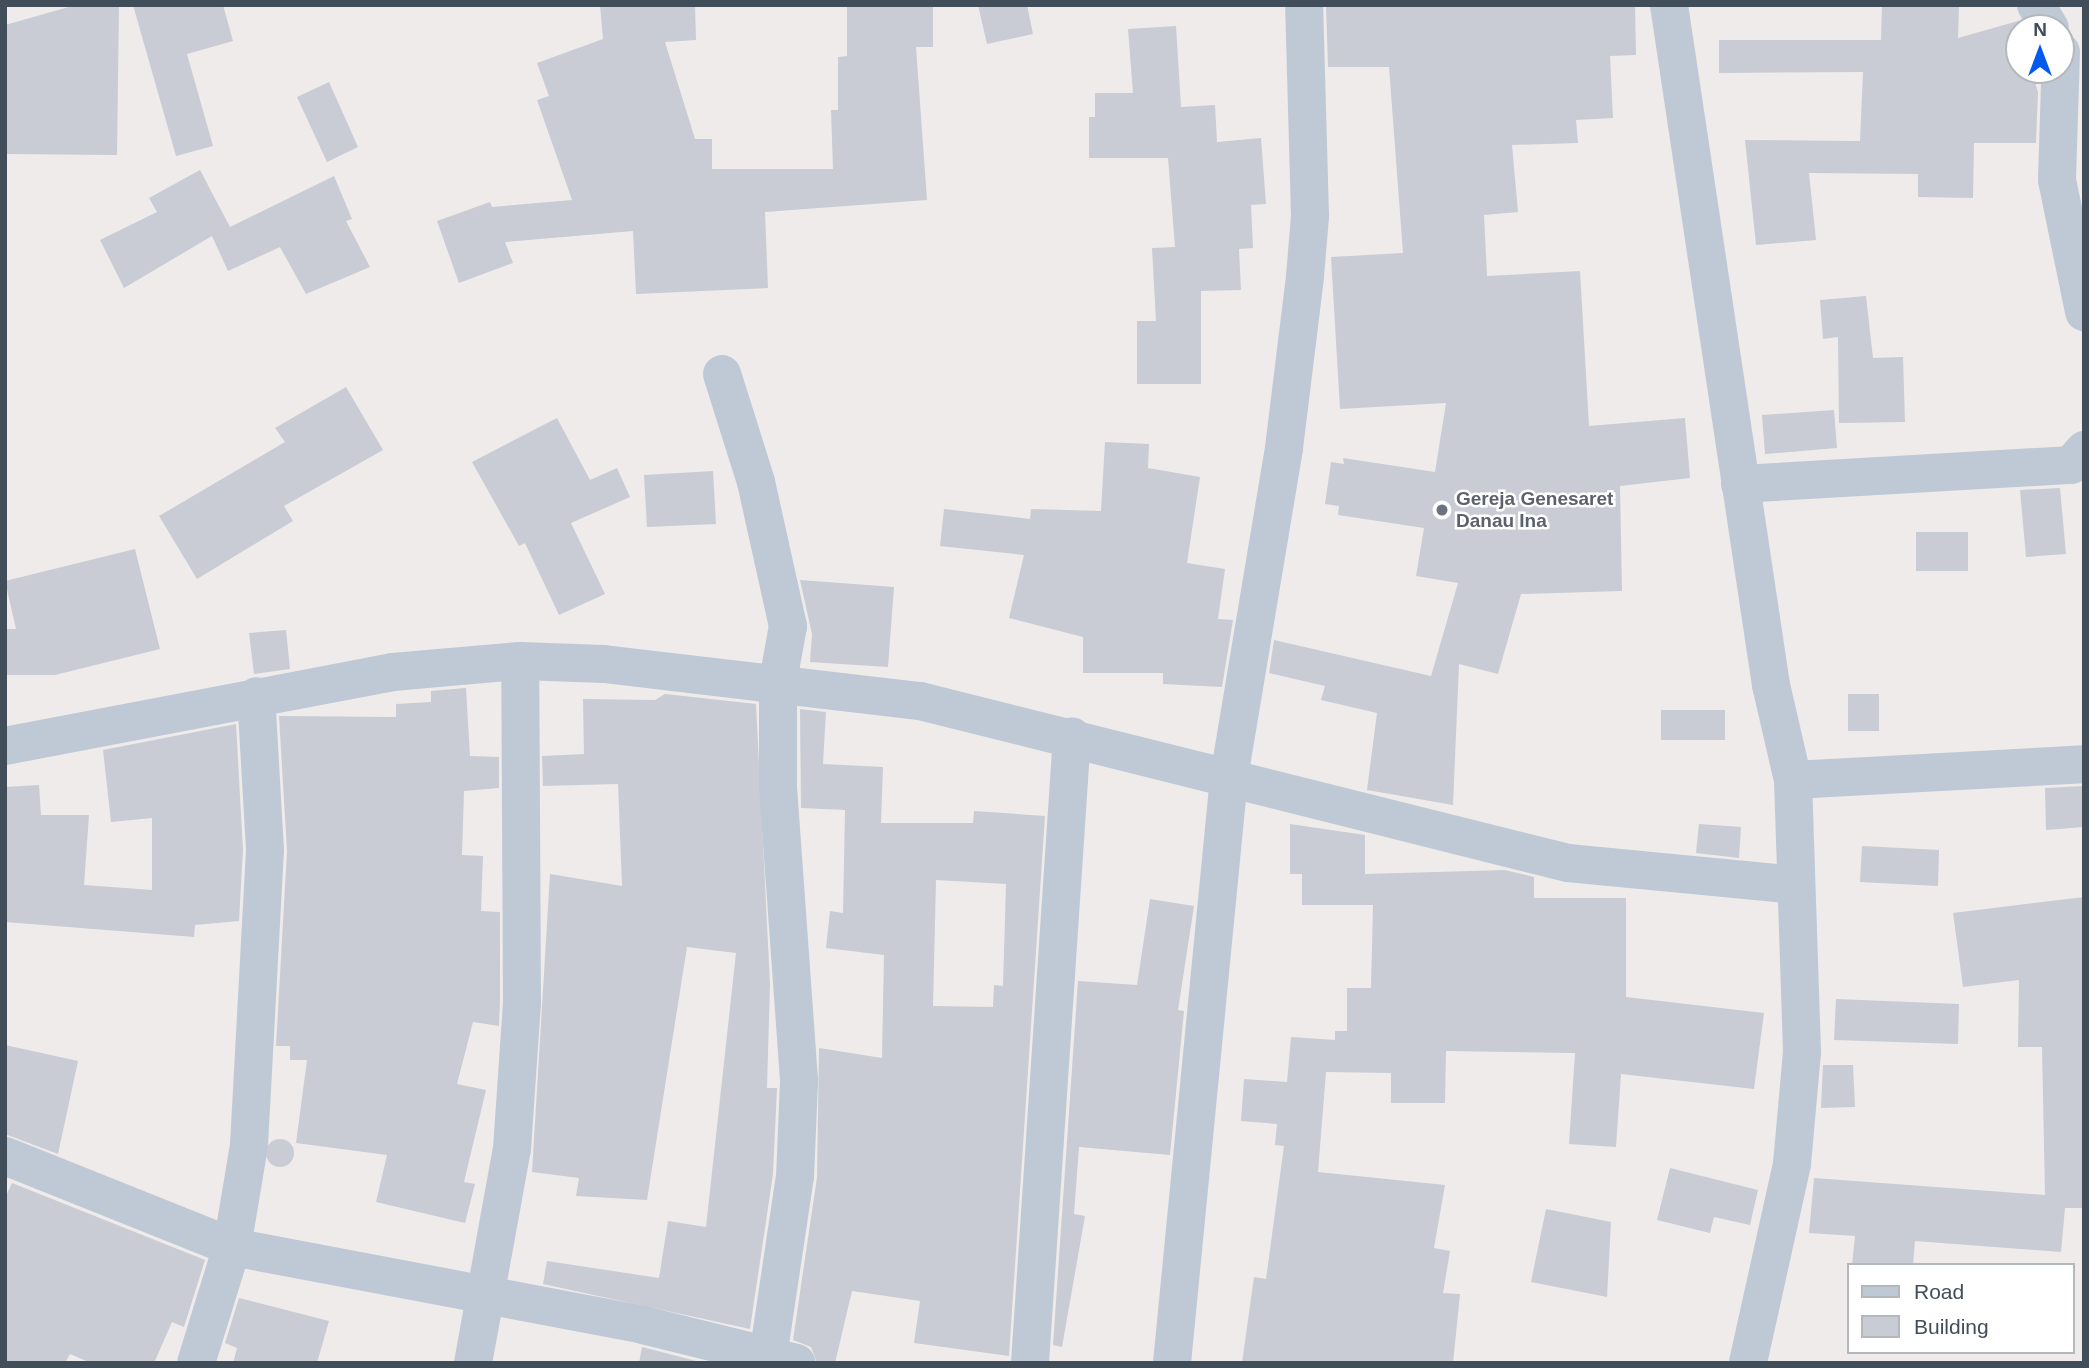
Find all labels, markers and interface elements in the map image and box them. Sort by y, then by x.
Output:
north arrow [2005,14,2075,84]
text: N [2033,19,2047,40]
place label: Gereja Genesaret Danau Ina [1456,488,1613,532]
marker: Gereja Genesaret Danau Ina [1434,502,1450,518]
legend [1848,1263,2075,1354]
text: Road [1914,1280,1964,1303]
text: Building [1914,1315,1989,1338]

